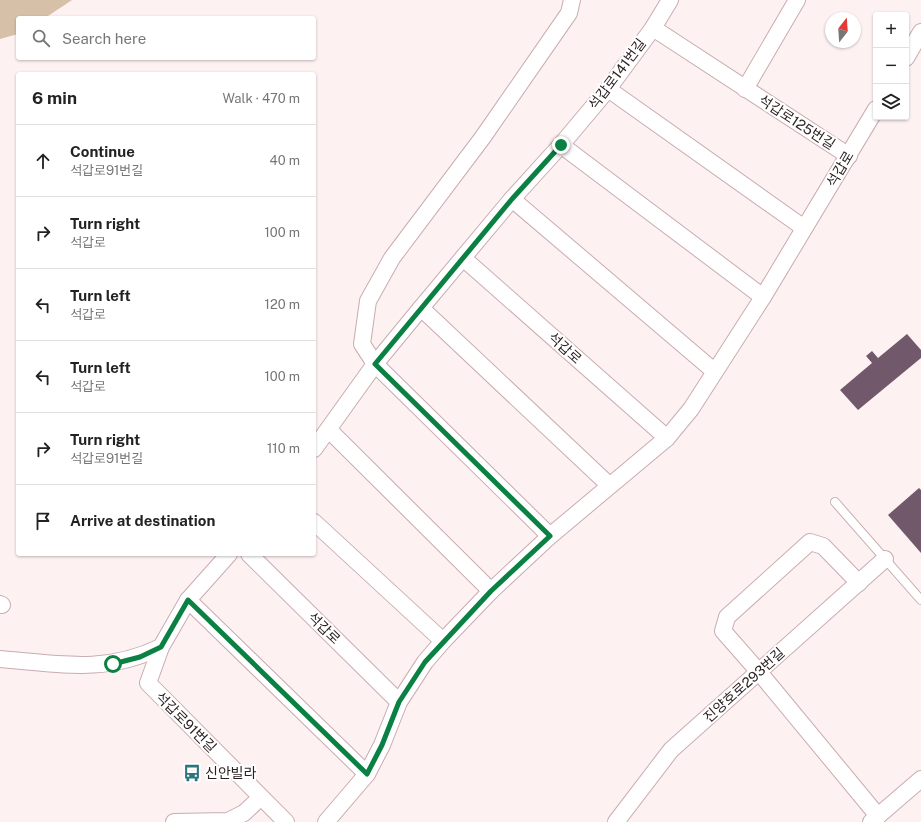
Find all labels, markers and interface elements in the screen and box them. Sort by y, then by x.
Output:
north arrow [825,12,861,48]
map controls [873,12,909,120]
button: + [873,12,909,48]
search box [16,16,316,60]
icon: search [30,27,52,49]
text: Search here [62,30,146,47]
street label: 석갑로141번길 [585,35,649,113]
button: − [873,48,909,84]
button: layers [873,84,909,120]
text: 6 min [32,88,77,108]
text: Walk · 470 m [223,91,300,106]
street label: 석갑로125번길 [756,91,838,153]
route end [552,136,570,154]
text: Continue [70,143,135,160]
street label: 석갑로 [823,148,857,190]
icon: ahead [32,150,54,172]
text: 40 m [269,153,300,168]
text: 석갑로91번길 [70,163,143,178]
text: Turn right [70,215,140,232]
icon: right [32,222,54,244]
text: 100 m [264,225,300,240]
text: 석갑로 [70,235,106,250]
text: Turn left [70,287,131,304]
icon: left [32,294,54,316]
text: 120 m [265,297,300,312]
text: 석갑로 [70,307,106,322]
street label: 석갑로 [545,329,585,367]
text: Turn left [70,359,131,376]
icon: left [32,366,54,388]
text: 100 m [264,369,300,384]
text: 석갑로 [70,379,106,394]
text: Turn right [70,431,140,448]
icon: right [32,438,54,460]
text: 110 m [267,441,300,456]
text: 석갑로91번길 [70,451,143,466]
icon: arrive [32,510,54,532]
text: Arrive at destination [70,512,215,529]
street label: 석갑로 [305,609,344,647]
street label: 진양호로293번길 [700,645,788,725]
route start [104,655,122,673]
street label: 석갑로91번길 [152,688,220,756]
bus stop icon: 신안빌라 [182,763,202,783]
place label: 신안빌라 [205,765,257,781]

